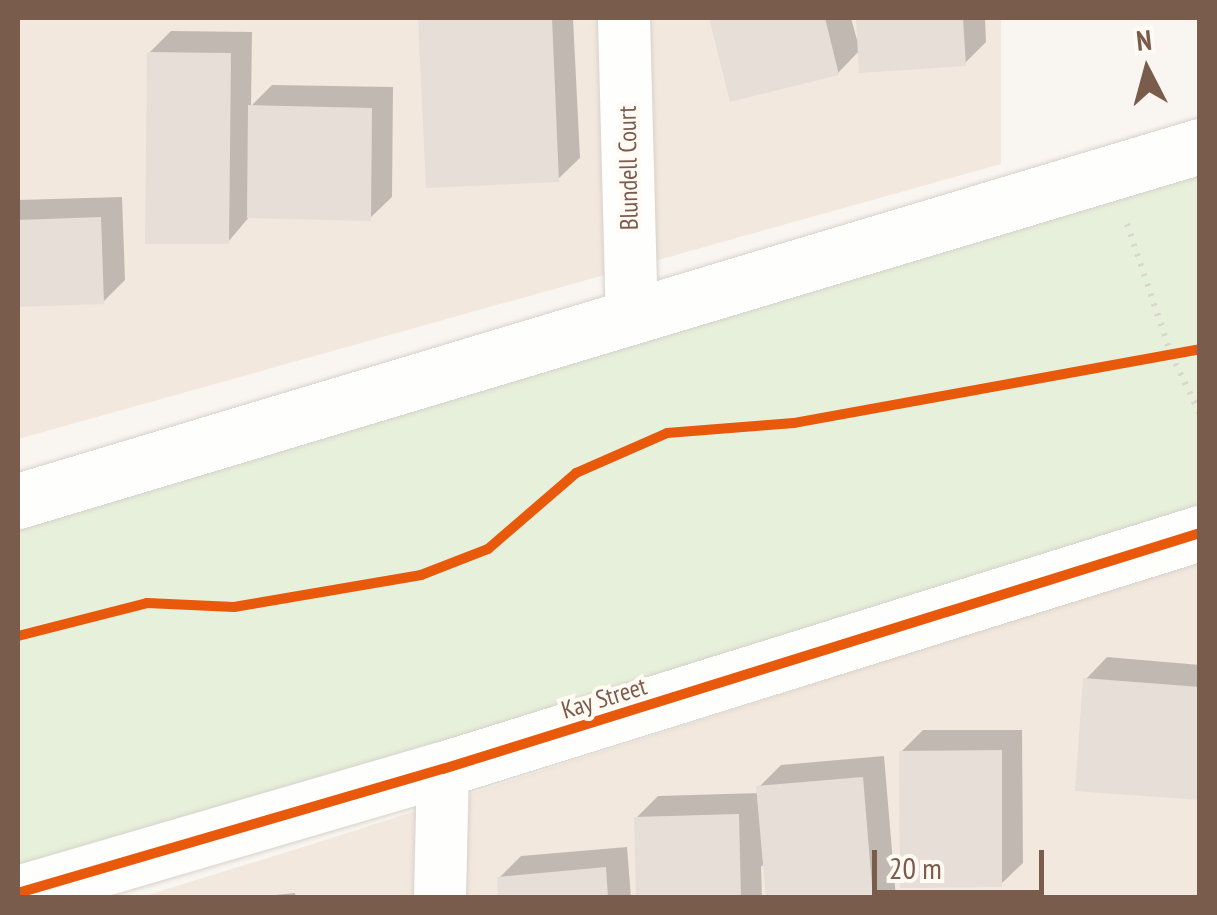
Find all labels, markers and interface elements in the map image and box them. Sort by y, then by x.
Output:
north arrow [1097,20,1197,120]
text: N [1134,20,1153,59]
street label: Blundell Court [612,106,644,230]
street label: Kay Street [557,671,651,725]
scale bar [877,830,1050,892]
text: 20 m [889,848,942,887]

